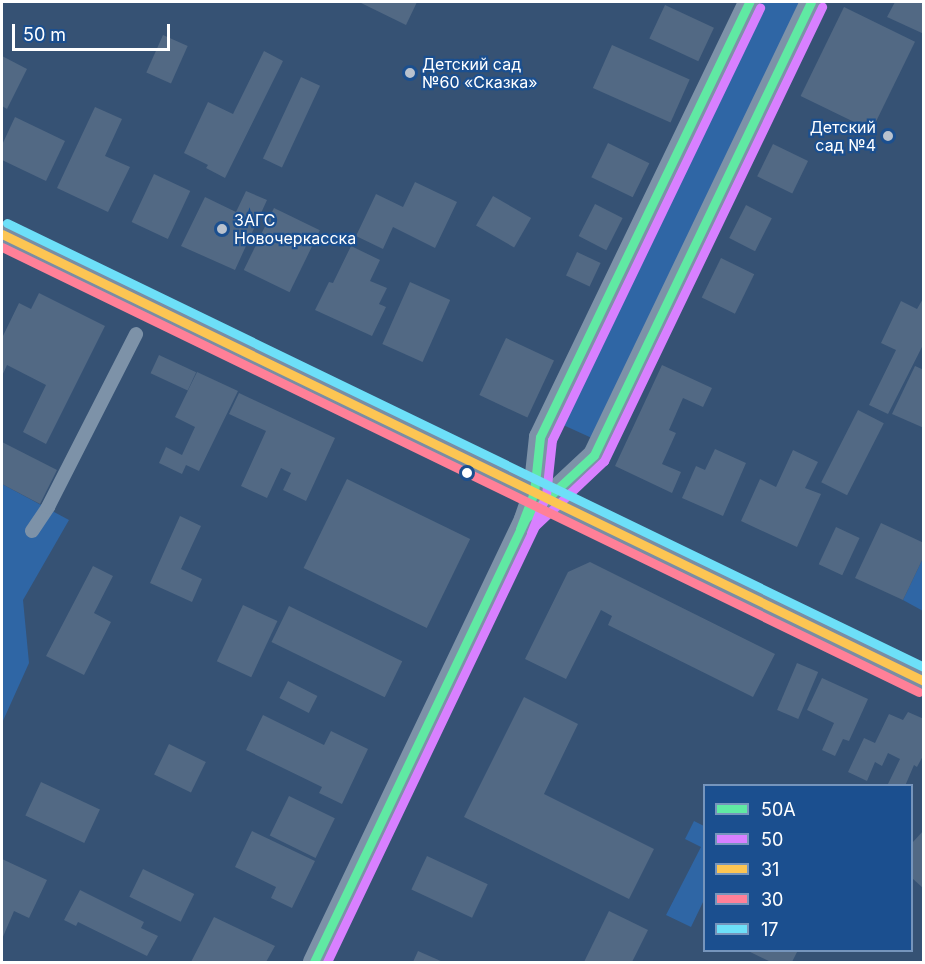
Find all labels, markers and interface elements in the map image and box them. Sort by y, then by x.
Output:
scale bar [15,12,172,50]
text: 50 m [23,24,66,45]
place label: Детский сад №60 «Сказка» [422,54,538,92]
marker: Детский сад №60 «Сказка» [403,66,417,80]
place label: Детский сад №4 [810,117,876,155]
marker: Детский сад №4 [881,129,895,143]
place label: ЗАГС Новочеркасска [234,210,356,248]
marker: ЗАГС Новочеркасска [215,222,229,236]
unlabelled marker [461,467,473,479]
legend [703,784,913,952]
text: 50А [761,799,796,820]
text: 50 [761,829,783,850]
text: 31 [761,859,779,880]
text: 30 [761,889,783,910]
text: 17 [761,919,779,940]

